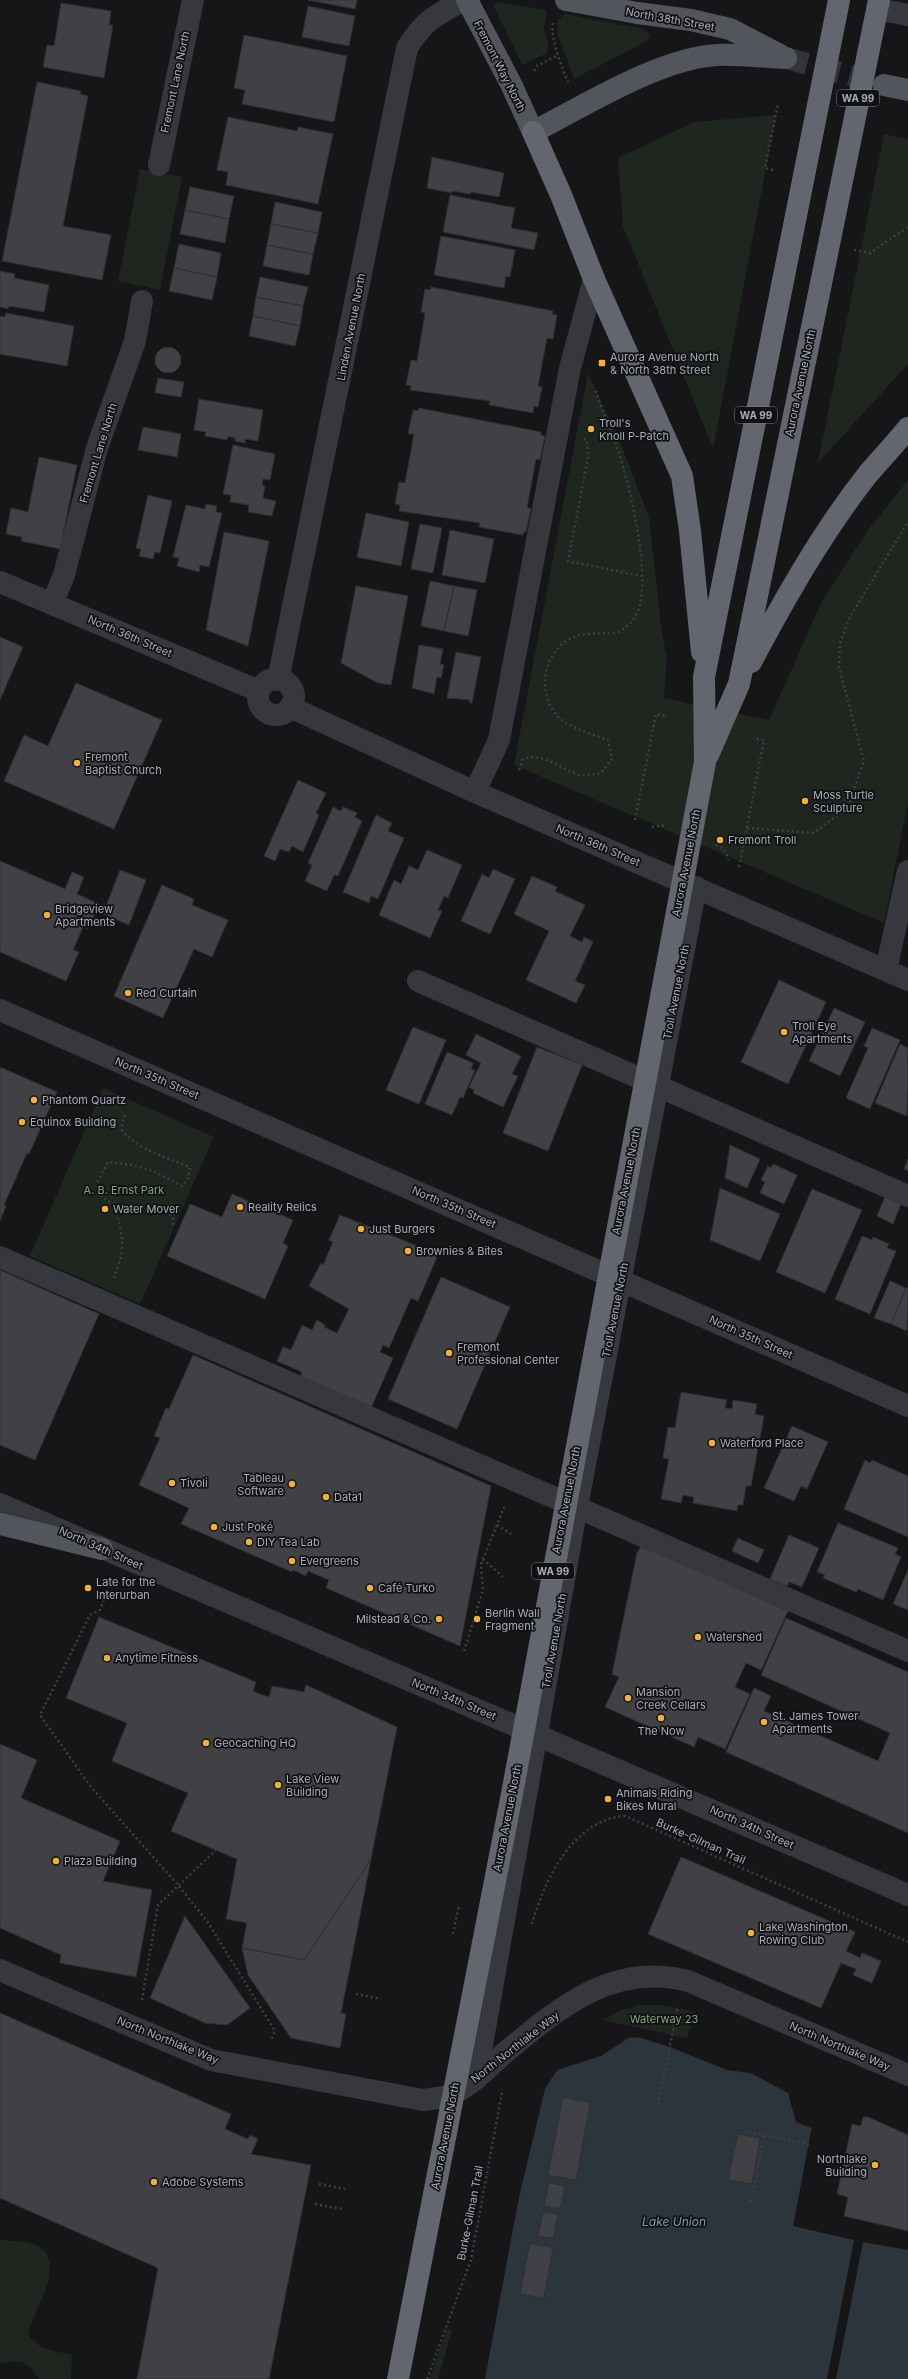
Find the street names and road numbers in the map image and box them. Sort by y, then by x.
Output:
street label: North 38th Street [624,4,716,34]
street label: Fremont Way North [471,18,529,114]
street label: Fremont Lane North [157,30,193,134]
road number: WA 99 [837,90,879,106]
street label: Linden Avenue North [334,272,368,382]
street label: Aurora Avenue North [782,328,818,438]
street label: Fremont Lane North [76,401,120,505]
road number: WA 99 [735,407,777,423]
street label: North 36th Street [86,612,175,660]
street label: Aurora Avenue North [669,808,703,918]
street label: North 36th Street [554,821,643,869]
street label: Troll Avenue North [660,943,692,1041]
street label: North 35th Street [113,1054,202,1102]
street label: Aurora Avenue North [609,1126,643,1236]
street label: North 35th Street [410,1183,499,1231]
street label: Troll Avenue North [599,1261,631,1359]
street label: North 35th Street [707,1312,795,1362]
street label: Aurora Avenue North [549,1445,583,1555]
street label: North 34th Street [57,1523,146,1573]
road number: WA 99 [532,1563,574,1579]
street label: Troll Avenue North [539,1592,569,1690]
street label: North 34th Street [410,1675,499,1723]
street label: Aurora Avenue North [490,1763,524,1873]
street label: North 34th Street [708,1802,797,1852]
street label: Burke-Gilman Trail [654,1815,748,1867]
street label: North Northlake Way [468,2008,562,2086]
street label: North Northlake Way [115,2013,221,2067]
street label: North Northlake Way [787,2018,893,2074]
street label: Aurora Avenue North [428,2081,462,2191]
street label: Burke-Gilman Trail [454,2164,486,2262]

